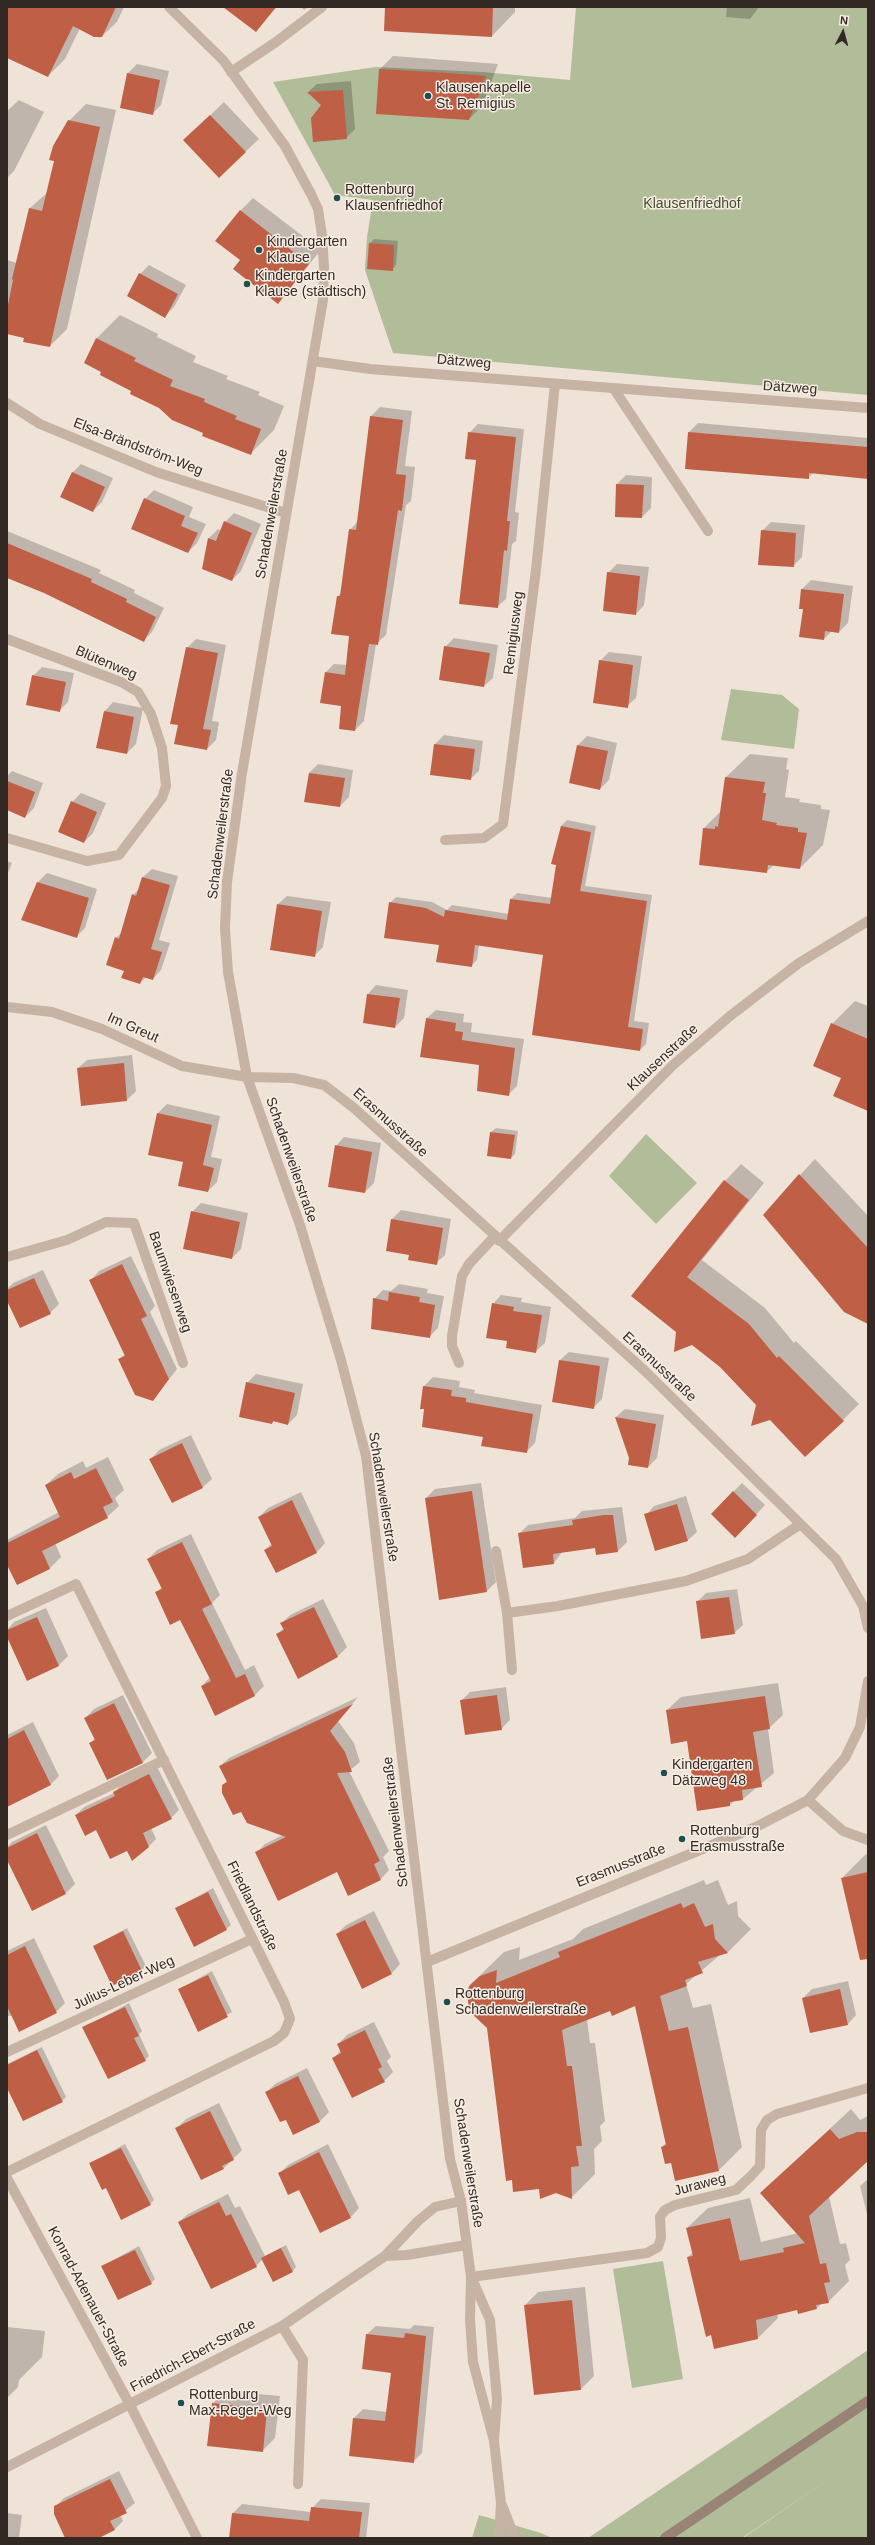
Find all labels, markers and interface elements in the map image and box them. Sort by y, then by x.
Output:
north arrow [823,12,863,52]
text: N [840,14,849,26]
place label: Klausenkapelle St. Remigius [436,80,531,112]
marker: Klausenkapelle St. Remigius [423,91,433,101]
place label: Rottenburg Klausenfriedhof [345,182,442,214]
marker: Rottenburg Klausenfriedhof [332,193,342,203]
park label: Klausenfriedhof [643,196,741,212]
place label: Kindergarten Klause [267,234,347,266]
marker: Kindergarten Klause [254,245,264,255]
place label: Kindergarten Klause (städtisch) [255,268,366,300]
marker: Kindergarten Klause (städtisch) [242,279,252,289]
street label: Dätzweg [436,351,492,373]
street label: Dätzweg [762,378,818,398]
street label: Elsa-Brändström-Weg [71,415,205,479]
street label: Schadenweilerstraße [252,448,292,580]
street label: Remigiusweg [501,590,527,676]
street label: Blütenweg [73,642,139,684]
street label: Schadenweilerstraße [205,768,237,900]
street label: Im Greut [105,1009,161,1047]
street label: Klausenstraße [624,1021,702,1095]
street label: Erasmusstraße [349,1085,431,1161]
street label: Schadenweilerstraße [262,1095,320,1225]
street label: Baumwiesenweg [145,1229,195,1335]
street label: Erasmusstraße [619,1328,699,1406]
street label: Schadenweilerstraße [364,1431,402,1563]
street label: Schadenweilerstraße [380,1756,412,1888]
place label: Kindergarten Dätzweg 48 [672,1757,752,1790]
marker: Kindergarten Dätzweg 48 [659,1768,669,1778]
place label: Rottenburg Erasmusstraße [690,1823,785,1856]
marker: Rottenburg Erasmusstraße [677,1834,687,1844]
street label: Erasmusstraße [574,1840,668,1892]
street label: Friedlandstraße [223,1858,281,1954]
street label: Julius-Leber-Weg [71,1952,177,2014]
place label: Rottenburg Schadenweilerstraße [455,1986,587,2018]
marker: Rottenburg Schadenweilerstraße [442,1997,452,2007]
street label: Schadenweilerstraße [449,2097,487,2229]
street label: Juraweg [672,2170,728,2200]
street label: Konrad-Adenauer-Straße [44,2224,132,2370]
street label: Friedrich-Ebert-Straße [128,2316,258,2396]
place label: Rottenburg Max-Reger-Weg [189,2387,291,2420]
marker: Rottenburg Max-Reger-Weg [176,2398,186,2408]

